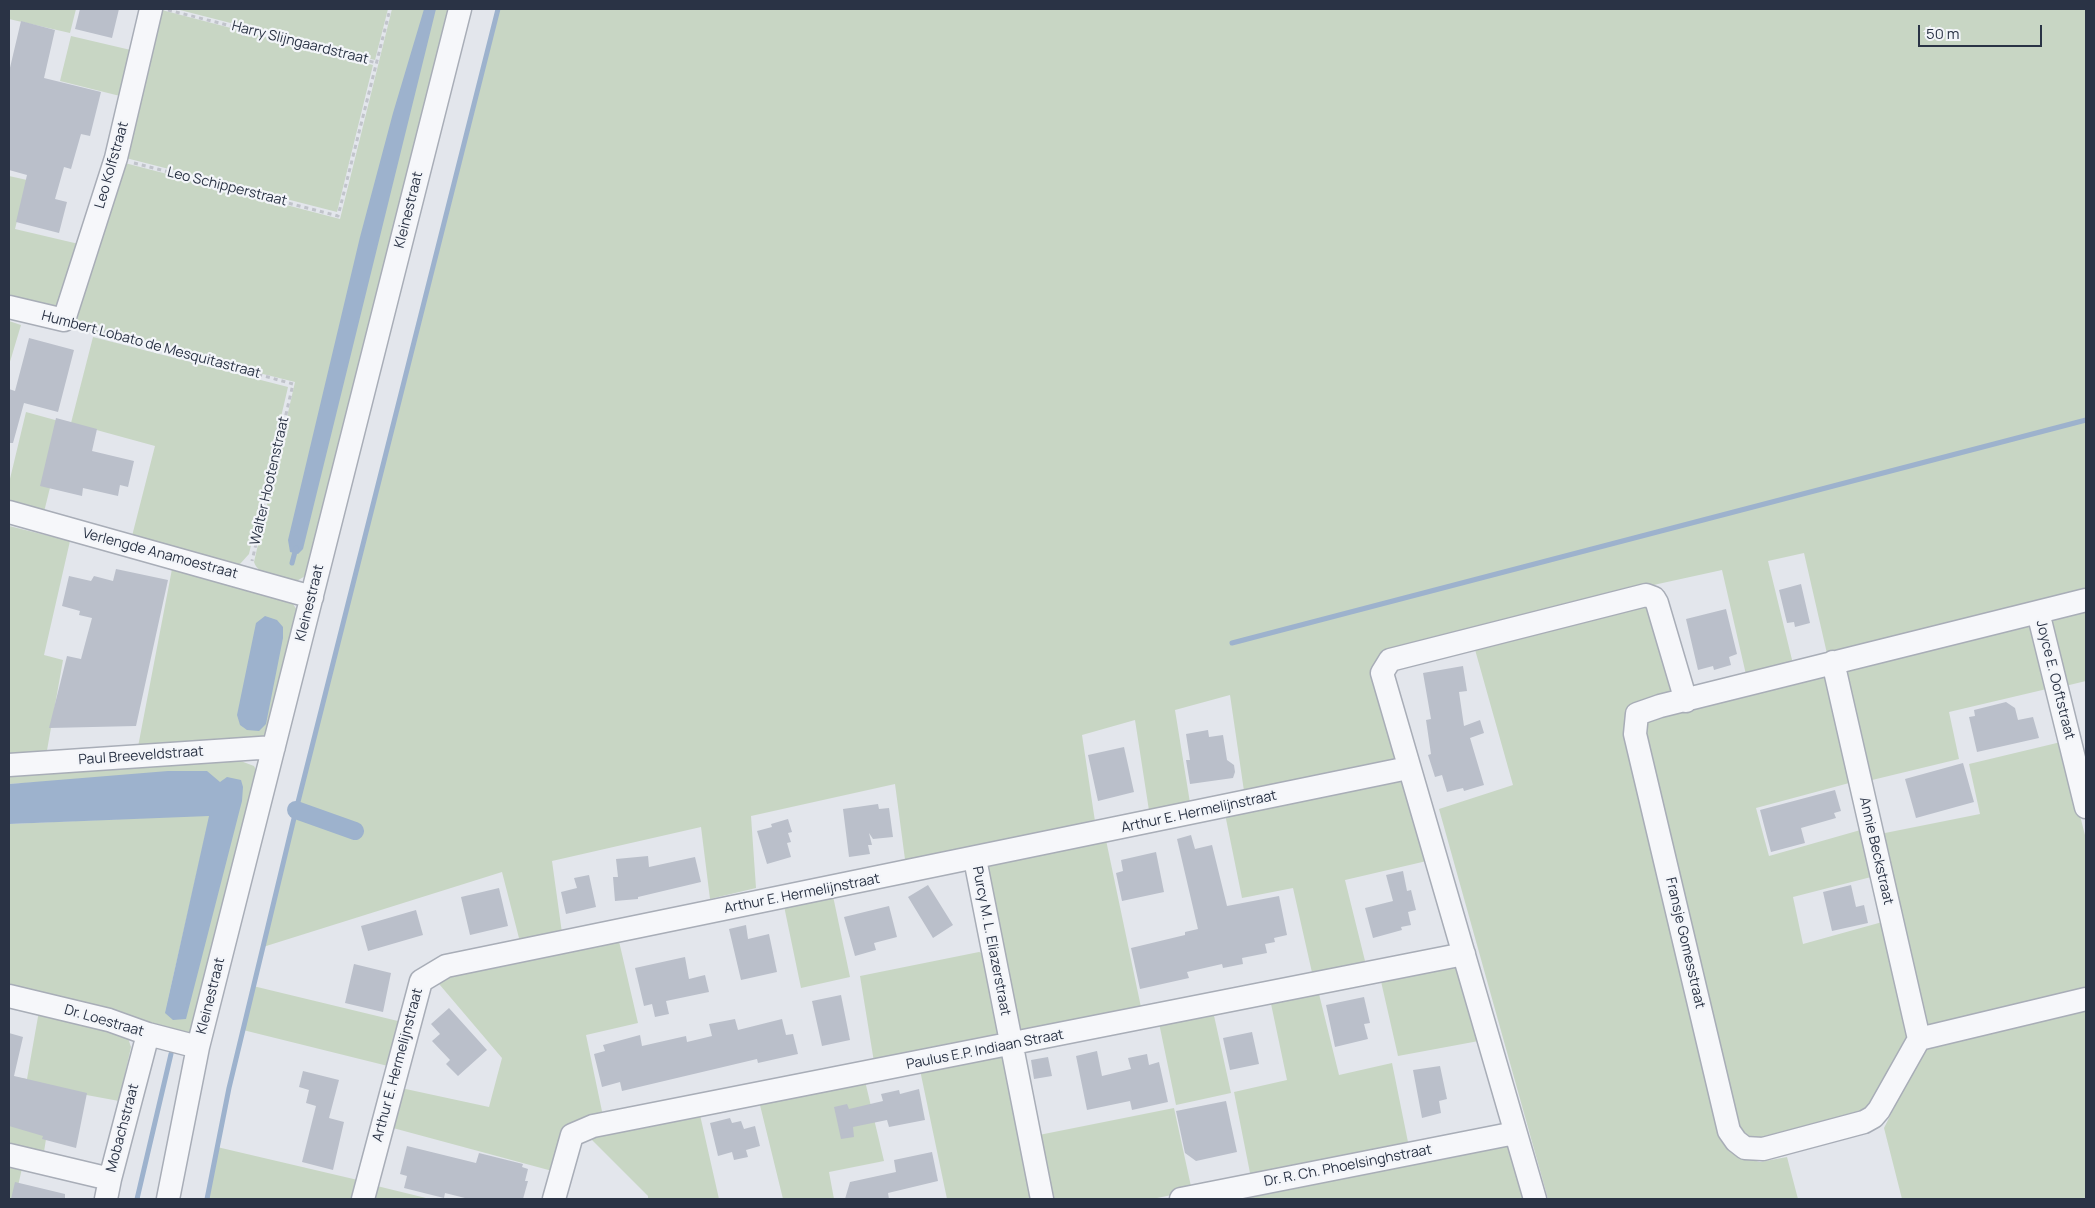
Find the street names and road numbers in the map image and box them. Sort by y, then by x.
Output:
street label: Harry Slijngaardstraat [230,18,370,68]
street label: Leo Kolfstraat [92,120,132,210]
street label: Leo Schipperstraat [165,164,289,210]
street label: Kleinestraat [391,170,427,250]
street label: Humbert Lobato de Mesquitastraat [40,308,262,382]
street label: Walter Hootenstraat [247,415,293,547]
street label: Verlengde Anamoestraat [81,525,239,583]
street label: Kleinestraat [292,563,328,643]
street label: Joyce E. Ooftstraat [2032,619,2078,741]
street label: Paul Breeveldstraat [78,743,204,769]
street label: Arthur E. Hermelijnstraat [1120,787,1278,837]
street label: Annie Beckstraat [1855,796,1897,906]
street label: Purcy M. L. Eliazerstraat [968,865,1014,1017]
street label: Arthur E. Hermelijnstraat [723,871,881,917]
street label: Fransje Gomesstraat [1662,876,1708,1010]
street label: Kleinestraat [193,956,229,1036]
street label: Arthur E. Hermelijnstraat [369,986,427,1144]
street label: Dr. Loestraat [62,1002,146,1040]
street label: Paulus E.P. Indiaan Straat [905,1026,1065,1074]
street label: Mobachstraat [103,1082,143,1174]
street label: Dr. R. Ch. Phoelsinghstraat [1263,1141,1433,1191]

